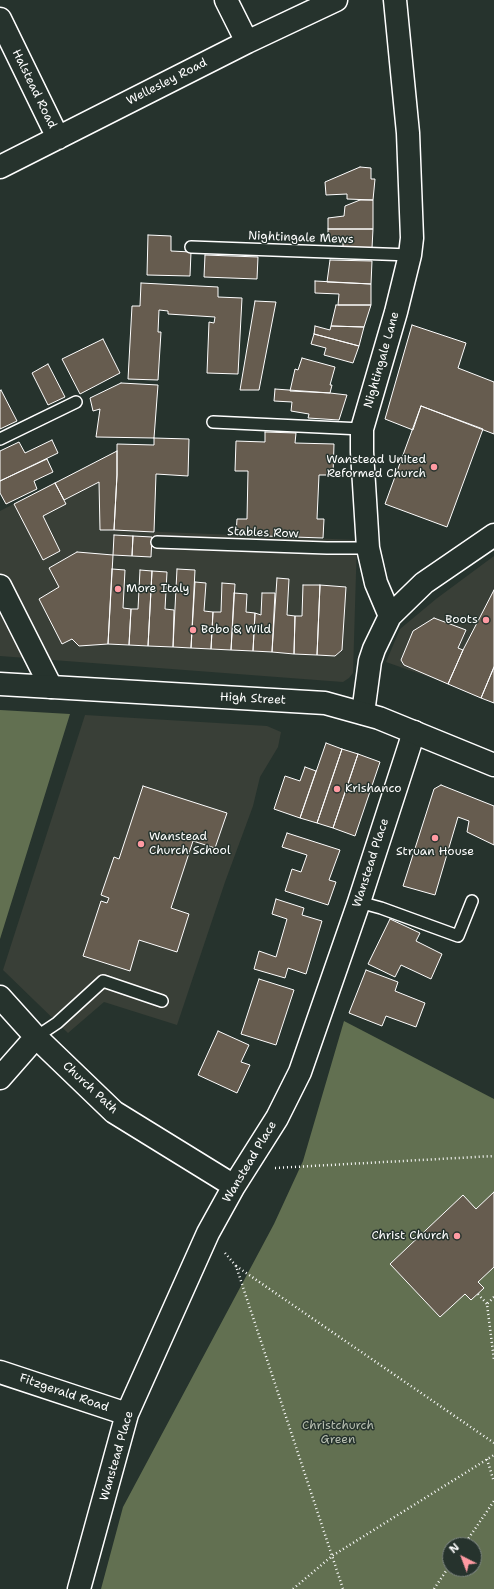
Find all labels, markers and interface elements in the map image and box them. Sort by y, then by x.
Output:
street label: Halstead Road [9,47,59,131]
street label: Wellesley Road [124,55,210,109]
street label: Nightingale Mews [248,229,354,247]
street label: Nightingale Lane [361,310,403,410]
place label: Wanstead United Reformed Church [326,453,426,481]
marker: Wanstead United Reformed Church [429,462,439,472]
street label: Stables Row [227,525,299,541]
place label: More Italy [126,582,189,596]
marker: More Italy [113,584,123,594]
place label: Boots [445,613,478,627]
marker: Boots [481,615,491,625]
place label: Bobo & Wild [201,623,271,637]
marker: Bobo & Wild [188,625,198,635]
street label: High Street [220,690,286,708]
place label: Krishanco [345,782,402,796]
marker: Krishanco [332,784,342,794]
street label: Wanstead Place [350,817,392,909]
place label: Wanstead Church School [149,830,231,858]
marker: Struan House [430,833,440,843]
marker: Wanstead Church School [136,839,146,849]
place label: Struan House [396,845,474,859]
street label: Church Path [59,1059,121,1117]
street label: Wanstead Place [220,1119,280,1205]
place label: Christ Church [371,1229,449,1243]
marker: Christ Church [452,1231,462,1241]
street label: Fitzgerald Road [18,1371,110,1415]
street label: Wanstead Place [97,1409,137,1503]
park label: Christchurch Green [302,1419,374,1447]
north arrow [442,1537,482,1577]
text: N [446,1540,463,1557]

